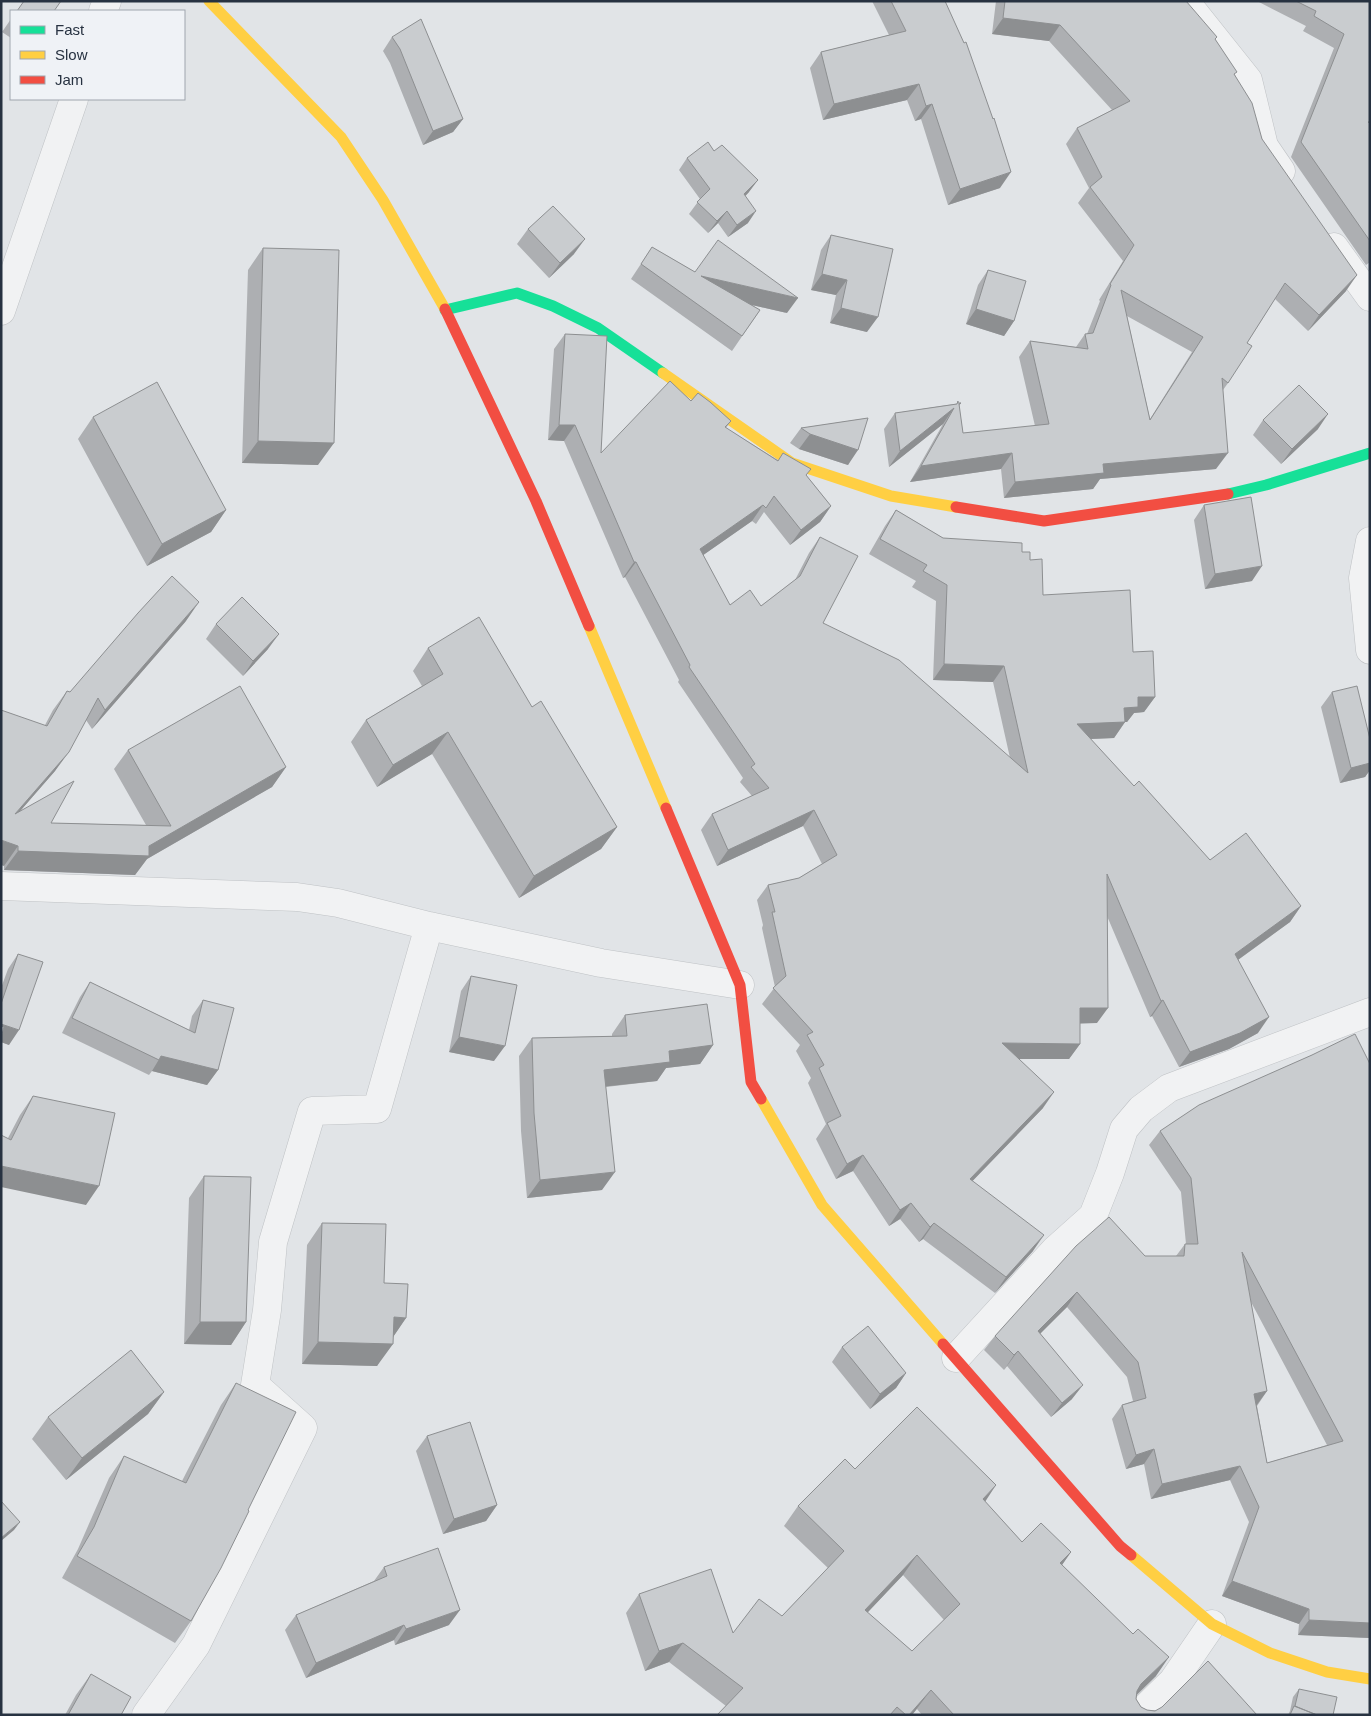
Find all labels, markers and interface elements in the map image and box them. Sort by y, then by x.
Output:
legend [10,10,185,100]
text: Fast [55,21,85,38]
text: Slow [55,46,88,63]
text: Jam [55,71,83,88]

